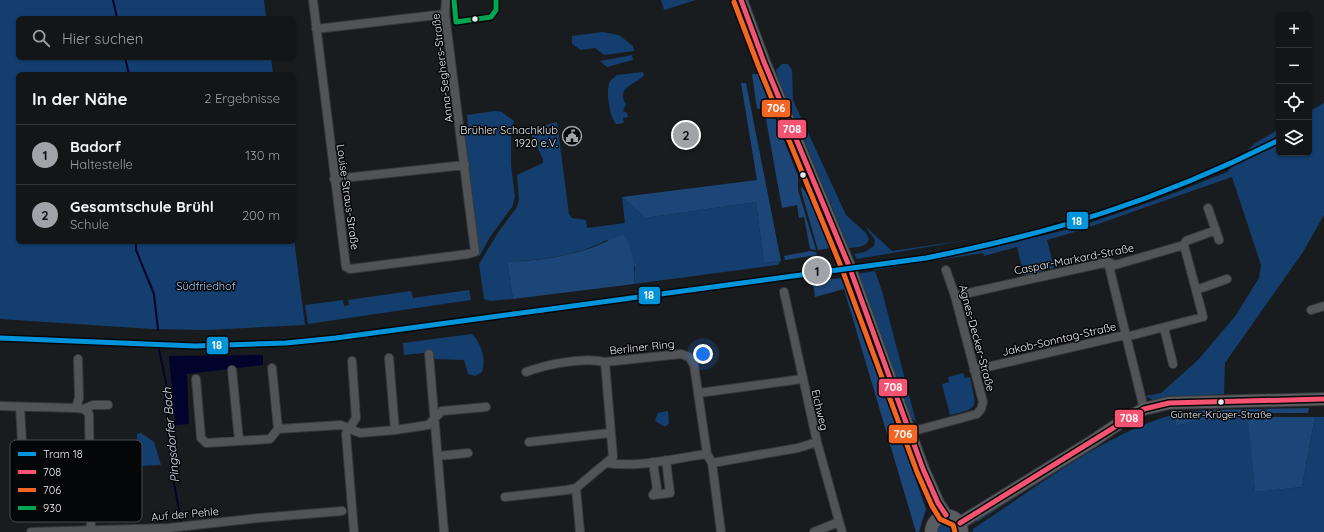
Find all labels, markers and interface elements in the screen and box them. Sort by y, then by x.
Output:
map controls [1276,12,1312,156]
button: + [1276,12,1312,48]
street label: Anna-Seghers-Straße [428,13,456,123]
unlabelled marker [470,14,480,24]
search box [16,16,296,60]
icon: search [30,27,52,49]
text: Hier suchen [62,29,143,48]
button: − [1276,48,1312,84]
button: locate [1276,84,1312,120]
text: In der Nähe [32,88,128,109]
text: 2 Ergebnisse [204,90,280,106]
line badge: 706 [761,99,791,118]
text: 706 [767,101,785,115]
line badge: 708 [777,119,807,139]
pin: 2 [673,120,699,150]
button: layers [1276,120,1312,156]
text: 708 [783,122,801,136]
place label: Brühler Schachklub 1920 e.V. [460,123,558,150]
public building icon: Brühler Schachklub 1920 e.V. [561,125,583,147]
text: Badorf [70,137,121,156]
street label: Louise-Straus-Straße [334,143,362,251]
text: 1 [42,147,48,163]
text: 130 m [245,147,280,163]
text: Haltestelle [70,156,133,172]
unlabelled marker [798,170,808,180]
text: Gesamtschule Brühl [70,197,214,216]
text: 2 [41,207,49,223]
text: 200 m [242,207,280,223]
line badge: 18 [1066,211,1089,230]
text: 18 [1072,214,1082,228]
text: Schule [70,216,109,232]
street label: Caspar-Markard-Straße [1013,240,1135,278]
pin: 1 [804,256,830,286]
park label: Südfriedhof [176,279,236,293]
street label: Agnes-Decker-Straße [956,283,998,393]
line badge: 18 [638,286,661,305]
text: 18 [644,288,654,302]
street label: Jakob-Sonntag-Straße [1000,319,1118,359]
line badge: 18 [206,336,229,355]
street label: Berliner Ring [609,337,675,357]
text: 18 [212,338,222,352]
your location [693,344,713,364]
line badge: 708 [878,378,908,397]
text: 708 [884,380,902,394]
water label: Pingsdorfer Bach [159,387,182,483]
street label: Eichweg [808,388,832,432]
marker: Günter-Krüger-Straße [1216,397,1226,407]
place label: Günter-Krüger-Straße [1170,408,1272,421]
line badge: 708 [1114,409,1144,428]
text: 708 [1120,411,1138,425]
line badge: 706 [888,424,918,444]
text: 706 [894,427,912,441]
legend [10,440,142,522]
text: Tram 18 [43,447,83,461]
text: 708 [43,465,61,479]
text: 706 [43,483,61,497]
text: 930 [43,501,61,515]
street label: Auf der Pehle [151,504,219,524]

